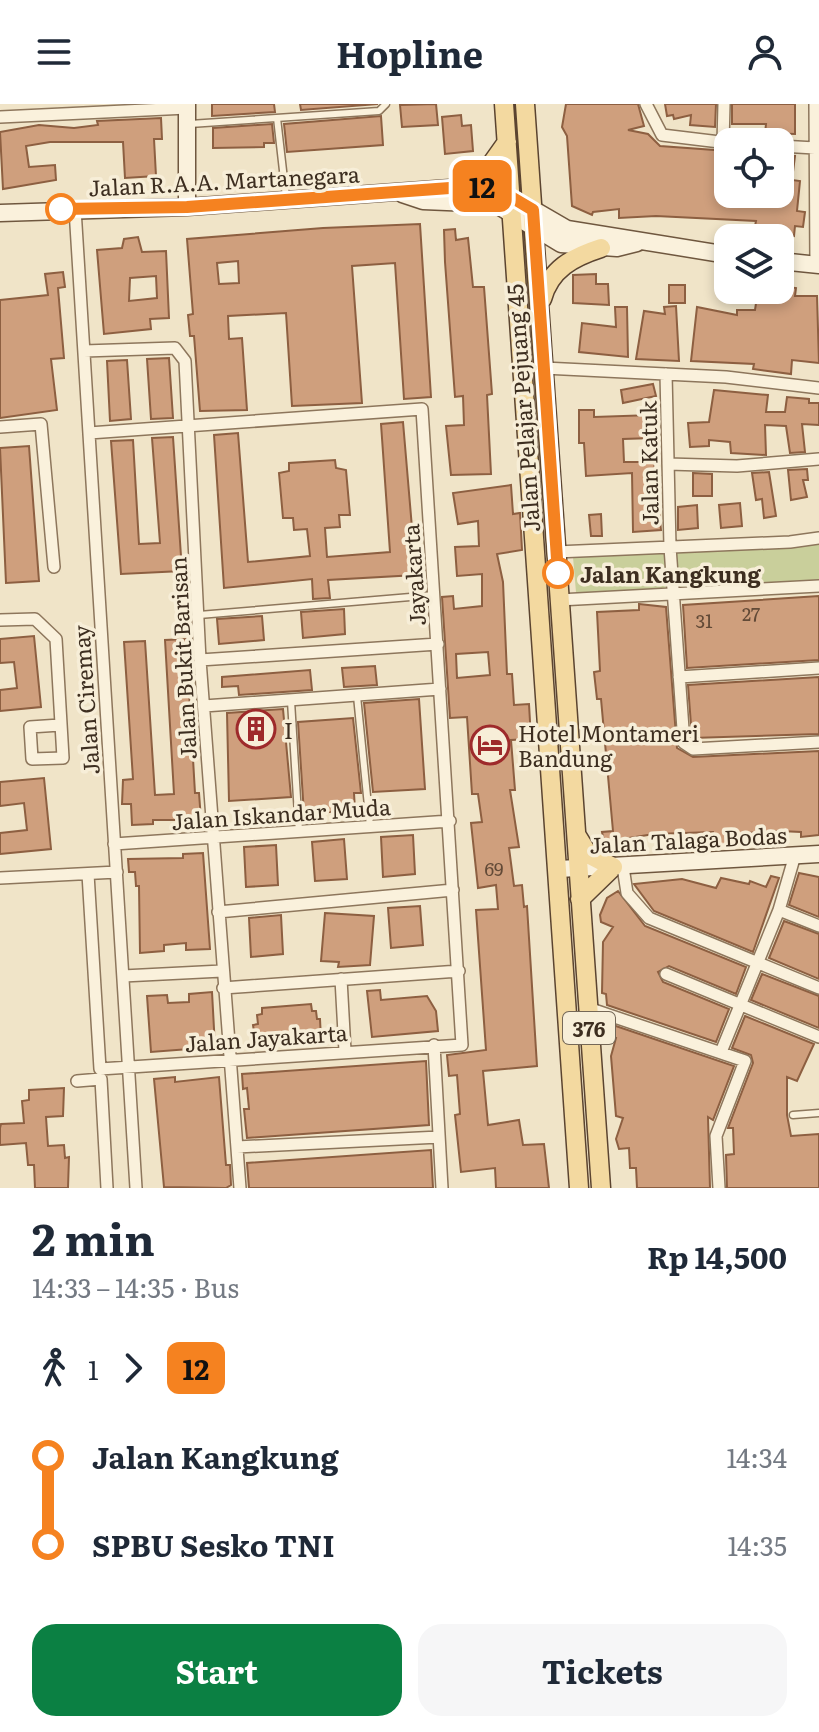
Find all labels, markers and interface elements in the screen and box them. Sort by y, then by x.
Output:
text: Hopline [336,26,483,79]
icon: menu [32,30,76,74]
icon: person [743,30,787,74]
map controls [714,128,794,304]
button: locate [714,128,794,208]
street label: Jalan R.A.A. Martanegara [87,156,361,204]
line badge: 12 [446,160,518,212]
text: 12 [469,165,495,207]
unlabelled marker [46,194,76,224]
button: layers [714,224,794,304]
street label: Jalan Pelajar Pejuang 45 [497,283,547,533]
street label: Jalan Katuk [630,400,666,526]
street label: Jayakarta [393,523,433,627]
street label: Jalan Bukit Barisan [160,556,204,760]
place label: Jalan Kangkung [580,557,762,590]
marker: Jalan Kangkung [543,558,573,588]
house number: 27 [742,600,760,627]
house number: 31 [695,607,713,634]
street label: Jalan Ciremay [63,624,107,776]
building icon: I [235,708,277,750]
place label: I [284,713,293,746]
place label: Hotel Montameri Bandung [518,716,699,774]
hotel icon: Hotel Montameri Bandung [469,724,511,766]
street label: Jalan Iskandar Muda [170,789,392,837]
street label: Jalan Talaga Bodas [588,817,788,861]
house number: 69 [484,855,504,882]
road number: 376 [563,1012,615,1044]
street label: Jalan Jayakarta [183,1015,349,1059]
text: 2 min [32,1204,155,1270]
text: Rp 14,500 [647,1234,787,1278]
text: 14:33 – 14:35 · Bus [32,1267,239,1306]
icon: walk [32,1346,76,1390]
icon: forward [111,1346,155,1390]
text: 12 [183,1347,209,1389]
text: 1 [88,1349,99,1388]
text: Jalan Kangkung [92,1434,339,1478]
text: 14:34 [726,1437,787,1476]
text: SPBU Sesko TNI [92,1522,335,1566]
text: 14:35 [728,1525,787,1564]
button: Start [32,1624,402,1716]
button: Tickets [418,1624,787,1716]

